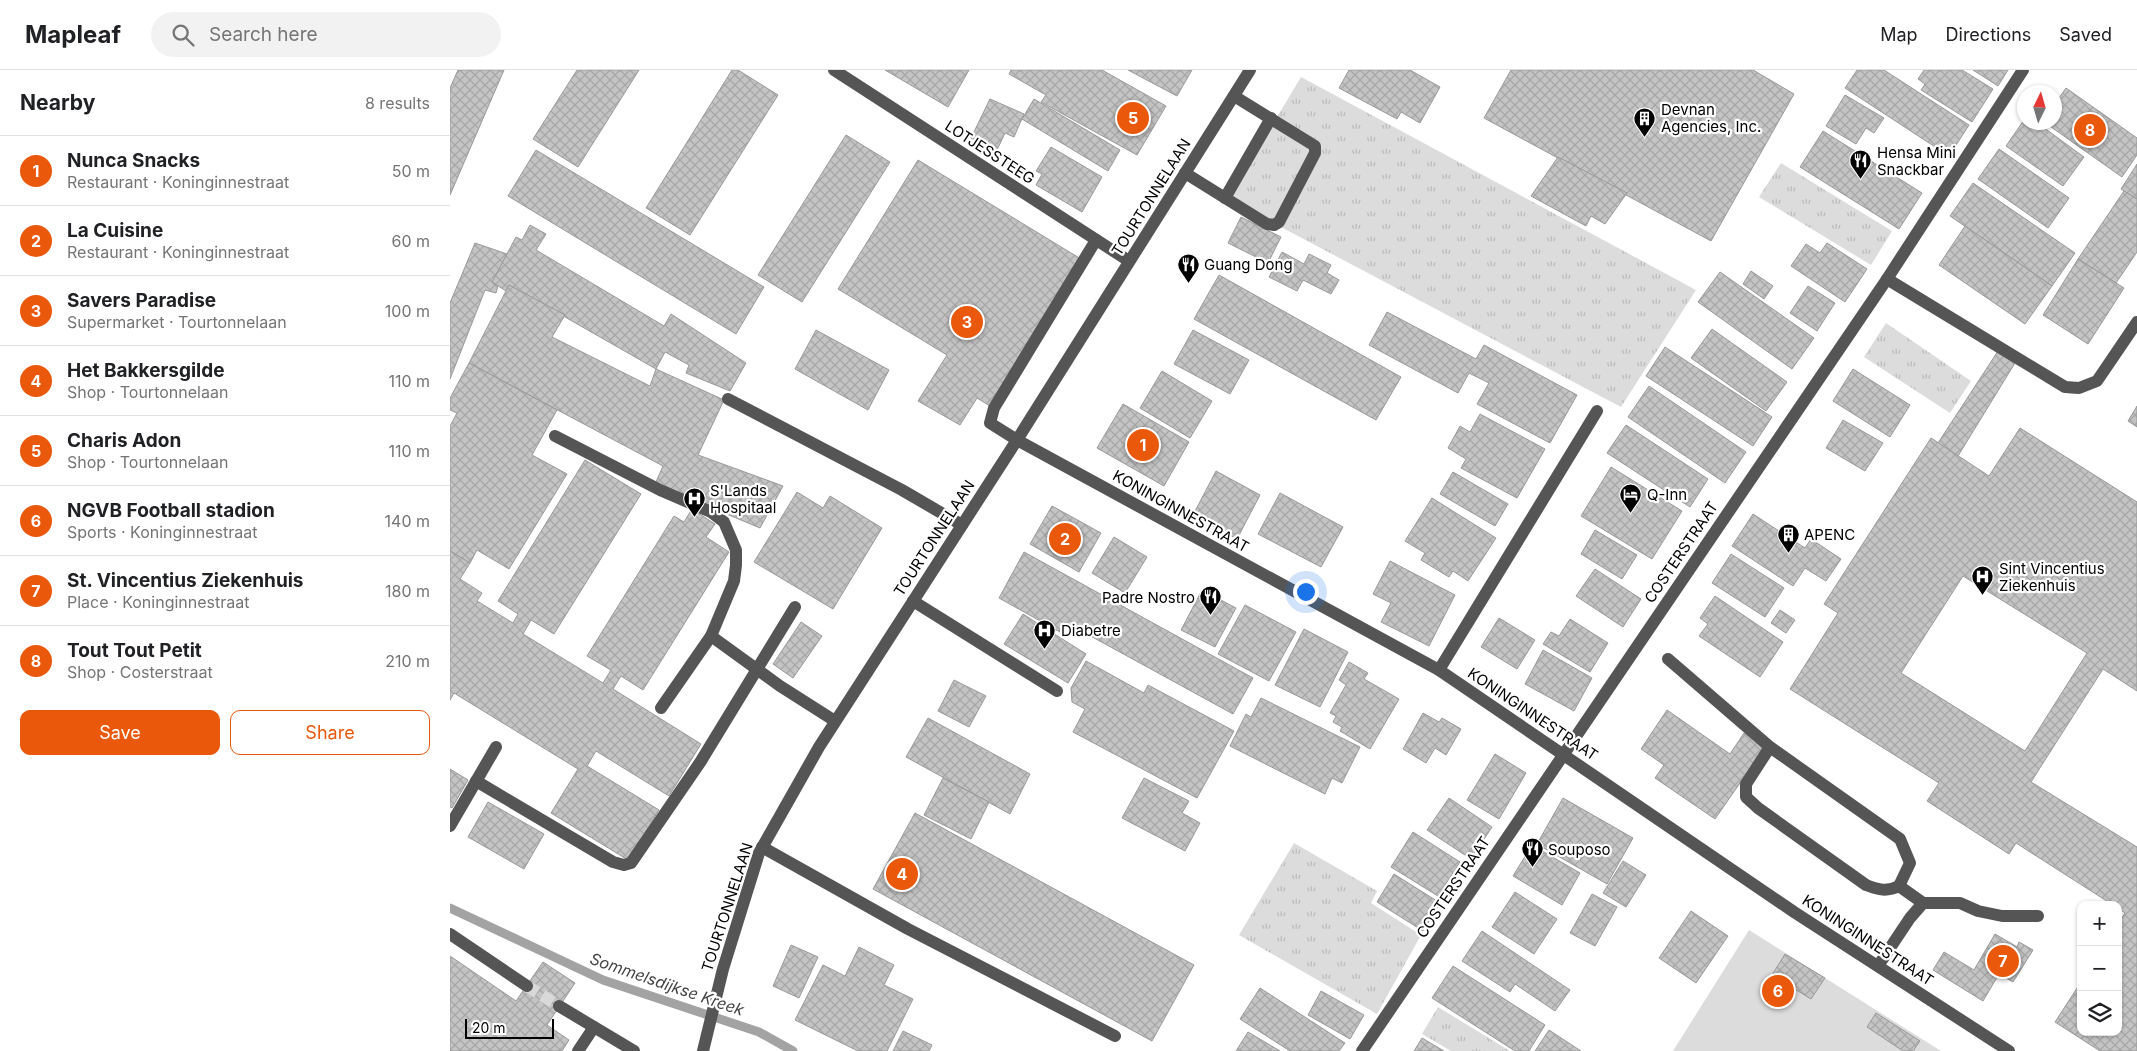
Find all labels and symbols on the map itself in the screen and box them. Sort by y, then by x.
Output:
north arrow [2017,85,2062,130]
pin: 5 [1117,99,1149,137]
place label: Devnan Agencies, Inc. [1661,100,1761,136]
building icon: Devnan Agencies, Inc. [1633,106,1657,137]
pin: 8 [2074,111,2106,149]
street label: LOTJESSTEEG [942,116,1038,188]
street label: TOURTONNELAAN [1107,135,1195,259]
place label: Hensa Mini Snackbar [1877,143,1956,179]
restaurant icon: Hensa Mini Snackbar [1849,149,1873,180]
restaurant icon: Guang Dong [1176,252,1200,283]
place label: Guang Dong [1204,255,1293,274]
pin: 3 [951,303,983,341]
pin: 1 [1127,426,1159,464]
street label: KONINGINNESTRAAT [1110,466,1252,556]
street label: TOURTONNELAAN [889,476,979,600]
place label: S'Lands Hospitaal [710,481,776,517]
hotel icon: Q-Inn [1619,482,1643,513]
place label: Q-Inn [1647,485,1687,504]
hospital icon: S'Lands Hospitaal [682,487,706,518]
street label: COSTERSTRAAT [1640,497,1722,607]
pin: 2 [1049,520,1081,558]
building icon: APENC [1776,522,1800,553]
place label: APENC [1804,525,1855,544]
place label: Sint Vincentius Ziekenhuis [1999,559,2105,595]
hospital icon: Sint Vincentius Ziekenhuis [1971,565,1995,596]
your location [1293,579,1319,605]
restaurant icon: Padre Nostro [1199,585,1223,616]
place label: Padre Nostro [1102,588,1195,607]
hospital icon: Diabetre [1033,618,1057,649]
place label: Diabetre [1061,621,1121,640]
street label: KONINGINNESTRAAT [1464,663,1602,765]
street label: COSTERSTRAAT [1412,832,1494,942]
restaurant icon: Souposo [1520,837,1544,868]
street label: TOURTONNELAAN [697,840,757,974]
place label: Souposo [1548,840,1611,859]
pin: 4 [886,855,918,893]
street label: KONINGINNESTRAAT [1799,890,1937,990]
pin: 7 [1987,942,2019,980]
water label: Sommelsdijkse Kreek [587,948,747,1020]
pin: 6 [1762,972,1794,1010]
scale bar [465,1016,554,1039]

